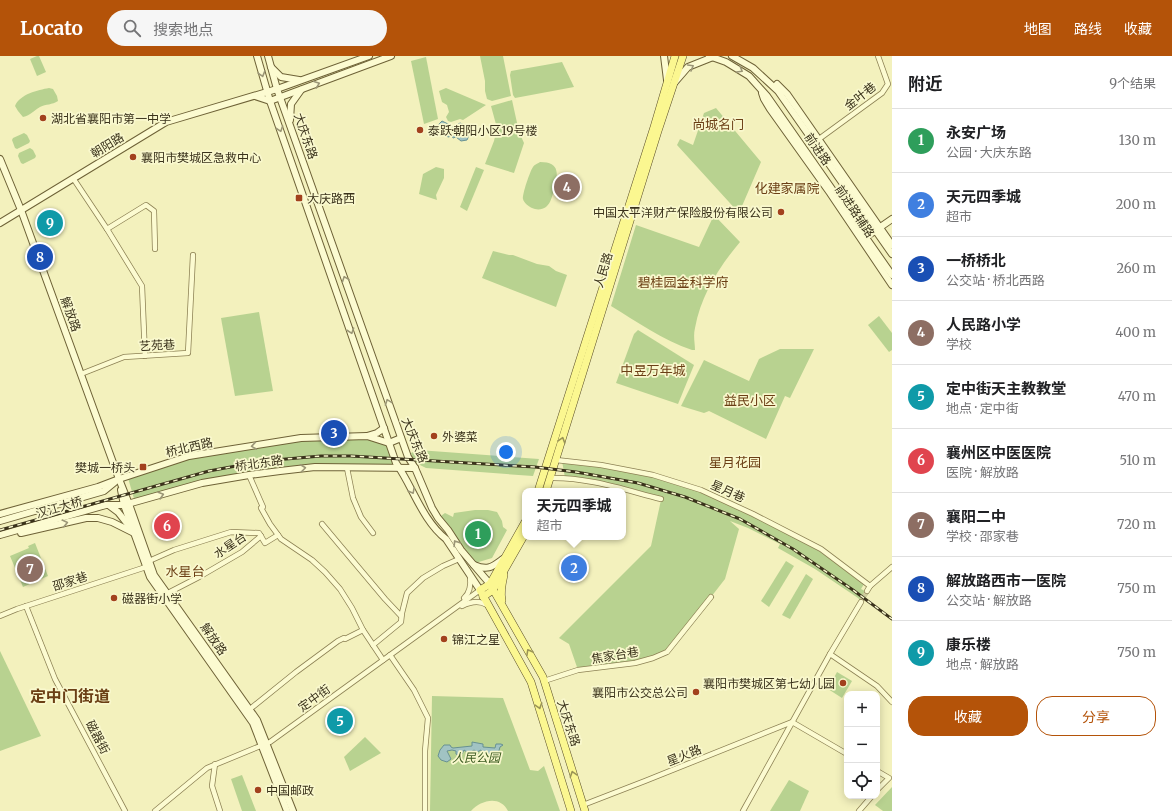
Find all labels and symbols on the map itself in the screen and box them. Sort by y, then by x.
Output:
one-way arrow [687,64,694,71]
one-way arrow [736,66,743,73]
one-way arrow [257,70,266,77]
street label: 金叶巷 [841,79,879,113]
one-way arrow [313,80,320,88]
place label: 湖北省襄阳市第一中学 [51,111,171,126]
street label: 大庆东路 [291,111,321,161]
marker: 湖北省襄阳市第一中学 [38,113,48,123]
district label: 尚城名门 [692,116,744,133]
place label: 泰跃·朝阳小区19号楼 [428,123,537,138]
marker: 泰跃·朝阳小区19号楼 [415,125,425,135]
one-way arrow [275,126,284,133]
street label: 朝阳路 [88,129,126,161]
street label: 前进路 [802,130,834,168]
place label: 襄阳市樊城区急救中心 [141,150,261,165]
marker: 襄阳市樊城区急救中心 [128,152,138,162]
pin: 4 [554,172,580,202]
district label: 化建家属院 [754,180,820,197]
street label: 前进路辅路 [832,182,878,240]
place label: 大庆路西 [307,191,355,206]
marker: 大庆路西 [294,193,304,203]
place label: 中国太平洋财产保险股份有限公司 [593,205,773,220]
marker: 中国太平洋财产保险股份有限公司 [776,207,786,217]
pin: 9 [37,208,63,238]
pin: 8 [27,242,53,272]
street label: 人民路 [591,251,615,289]
district label: 碧桂园金科学府 [637,274,729,291]
one-way arrow [341,276,349,283]
street label: 解放路 [58,295,84,333]
one-way arrow [346,328,354,335]
street label: 艺苑巷 [139,337,175,353]
district label: 中昱万年城 [620,362,686,379]
district label: 益民小区 [724,392,776,409]
one-way arrow [385,399,393,406]
street label: 大庆东路 [399,415,431,465]
pin: 3 [321,418,347,448]
place label: 外婆菜 [442,429,478,444]
marker: 外婆菜 [429,431,439,441]
street label: 桥北西路 [164,434,214,460]
one-way arrow [557,437,566,444]
one-way arrow [251,441,257,450]
your location [496,442,516,462]
street label: 桥北东路 [234,452,284,474]
district label: 星月花园 [709,454,761,471]
place label: 樊城一桥头 [75,460,135,475]
marker: 樊城一桥头 [138,462,148,472]
one-way arrow [300,464,306,473]
street label: 星月巷 [708,477,748,505]
one-way arrow [408,487,415,494]
one-way arrow [158,491,165,500]
street label: 汉江大桥 [34,493,84,521]
pin: 6 [154,511,180,541]
pin: 1 [465,519,491,549]
one-way arrow [62,520,68,528]
street label: 水星台 [211,529,249,561]
one-way arrow [454,540,461,547]
pin: 2 [561,553,587,583]
pin: 7 [17,554,43,584]
district label: 水星台 [165,563,205,580]
street label: 邵家巷 [51,568,89,594]
place label: 磁器街小学 [122,591,182,606]
marker: 磁器街小学 [109,593,119,603]
street label: 解放路 [198,620,230,658]
place label: 锦江之星 [452,632,500,647]
marker: 锦江之星 [439,634,449,644]
street label: 焦家台巷 [590,644,640,666]
one-way arrow [526,649,533,656]
place label: 襄阳市樊城区第七幼儿园 [703,676,835,691]
marker: 襄阳市樊城区第七幼儿园 [838,678,848,688]
street label: 定中街 [295,681,333,715]
place label: 襄阳市公交总公司 [592,685,688,700]
district label: 定中门街道 [30,686,110,706]
marker: 襄阳市公交总公司 [691,687,701,697]
street label: 大庆东路 [554,698,584,748]
one-way arrow [534,702,543,709]
pin: 5 [327,706,353,736]
street label: 磁器街 [83,718,113,756]
street label: 星火路 [664,741,704,769]
park label: 人民公园 [452,750,502,765]
one-way arrow [569,770,578,777]
place label: 中国邮政 [266,783,314,798]
marker: 中国邮政 [253,785,263,795]

